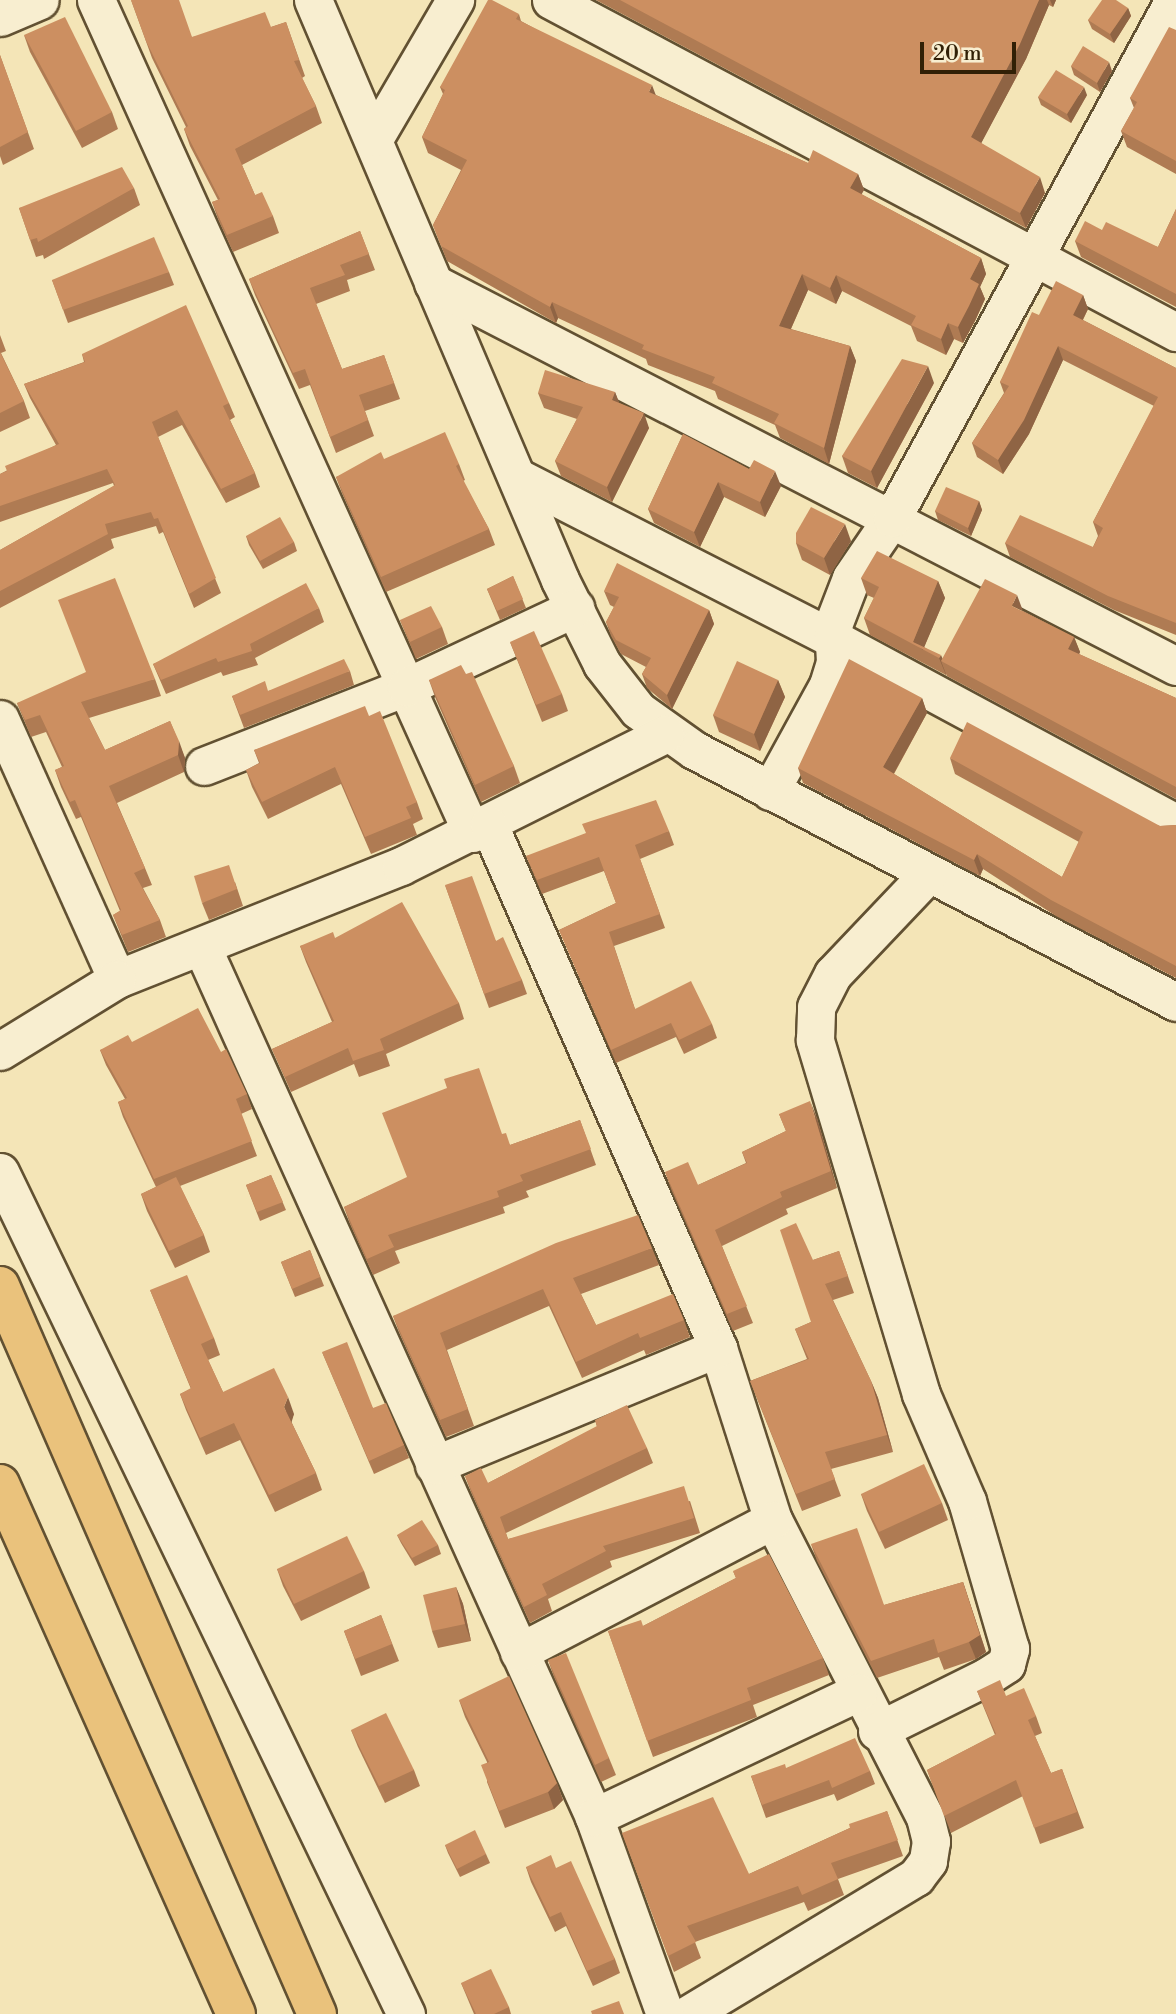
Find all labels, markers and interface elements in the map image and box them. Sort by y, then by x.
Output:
scale bar [924,28,1020,72]
text: 20 m [933,41,982,67]

